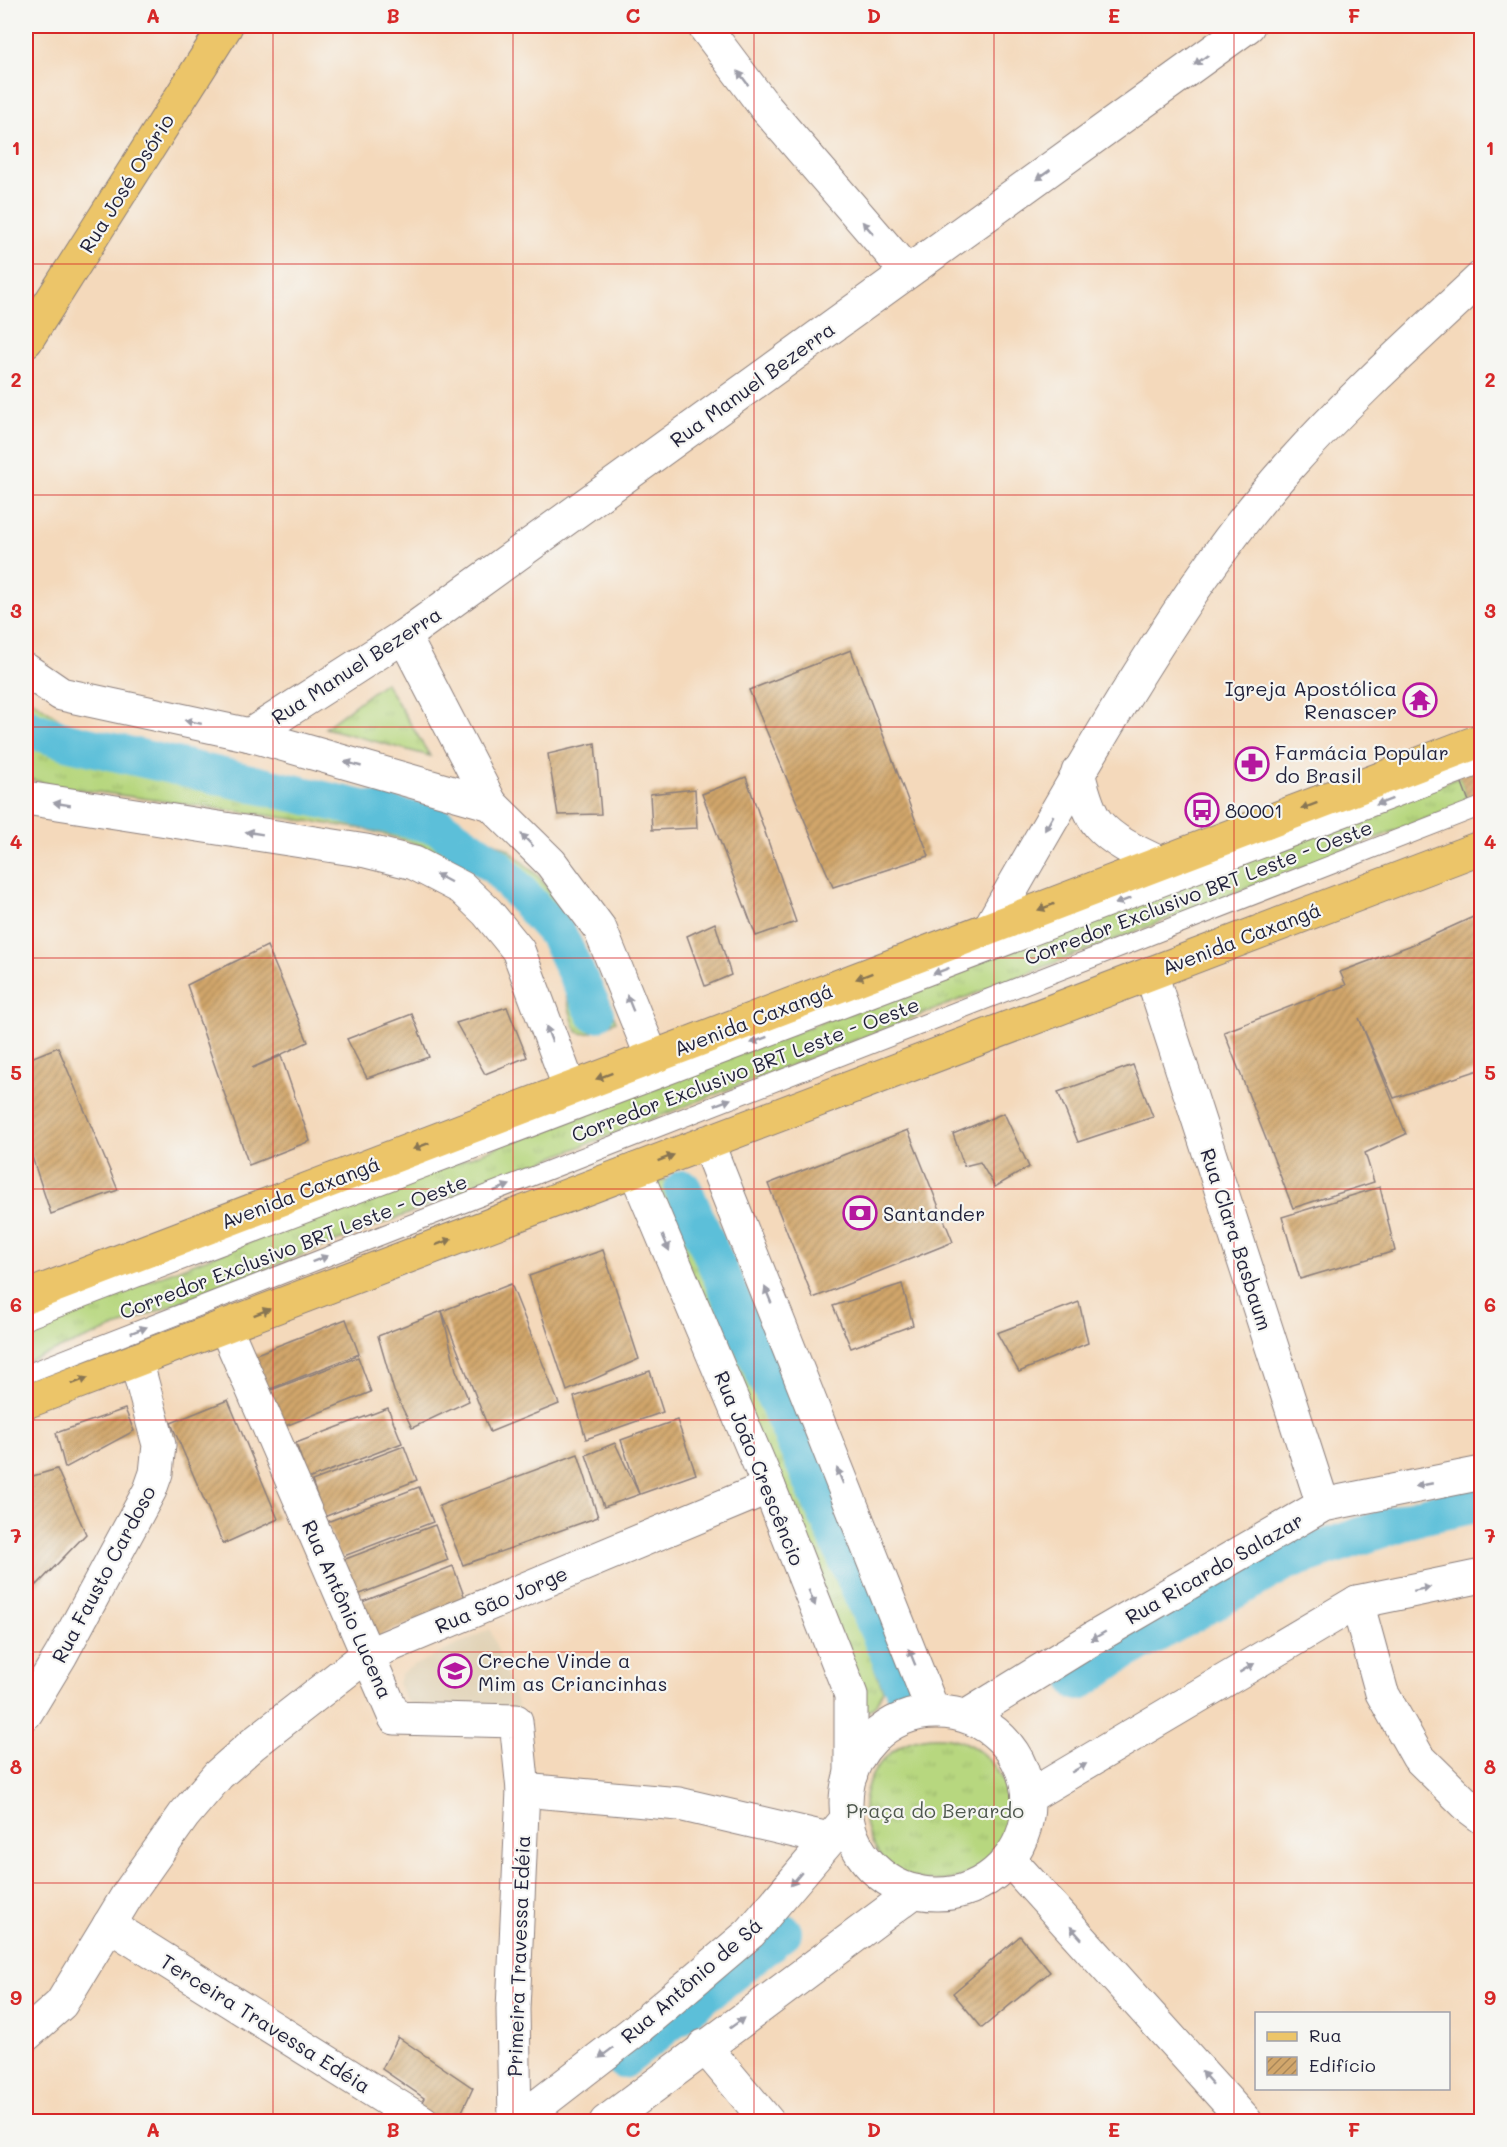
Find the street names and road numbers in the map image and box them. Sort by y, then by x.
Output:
street label: Rua José Osório [73,108,179,257]
street label: Rua Manuel Bezerra [664,315,840,453]
street label: Rua Manuel Bezerra [266,600,446,730]
street label: Corredor Exclusivo BRT Leste - Oeste [1020,813,1376,971]
street label: Avenida Caxangá [1158,896,1324,980]
street label: Avenida Caxangá [670,977,836,1061]
street label: Corredor Exclusivo BRT Leste - Oeste [567,990,923,1148]
street label: Rua Clara Basbaum [1195,1145,1279,1333]
street label: Avenida Caxangá [217,1150,383,1234]
street label: Corredor Exclusivo BRT Leste - Oeste [115,1167,471,1325]
street label: Rua João Crescêncio [709,1367,811,1569]
street label: Rua Fausto Cardoso [45,1481,161,1667]
street label: Rua Ricardo Salazar [1120,1506,1308,1630]
street label: Rua Antônio Lucena [297,1516,399,1702]
street label: Rua São Jorge [431,1559,571,1639]
street label: Primeira Travessa Edéia [501,1835,535,2077]
street label: Rua Antônio de Sá [615,1912,767,2048]
street label: Terceira Travessa Edéia [156,1948,376,2098]

